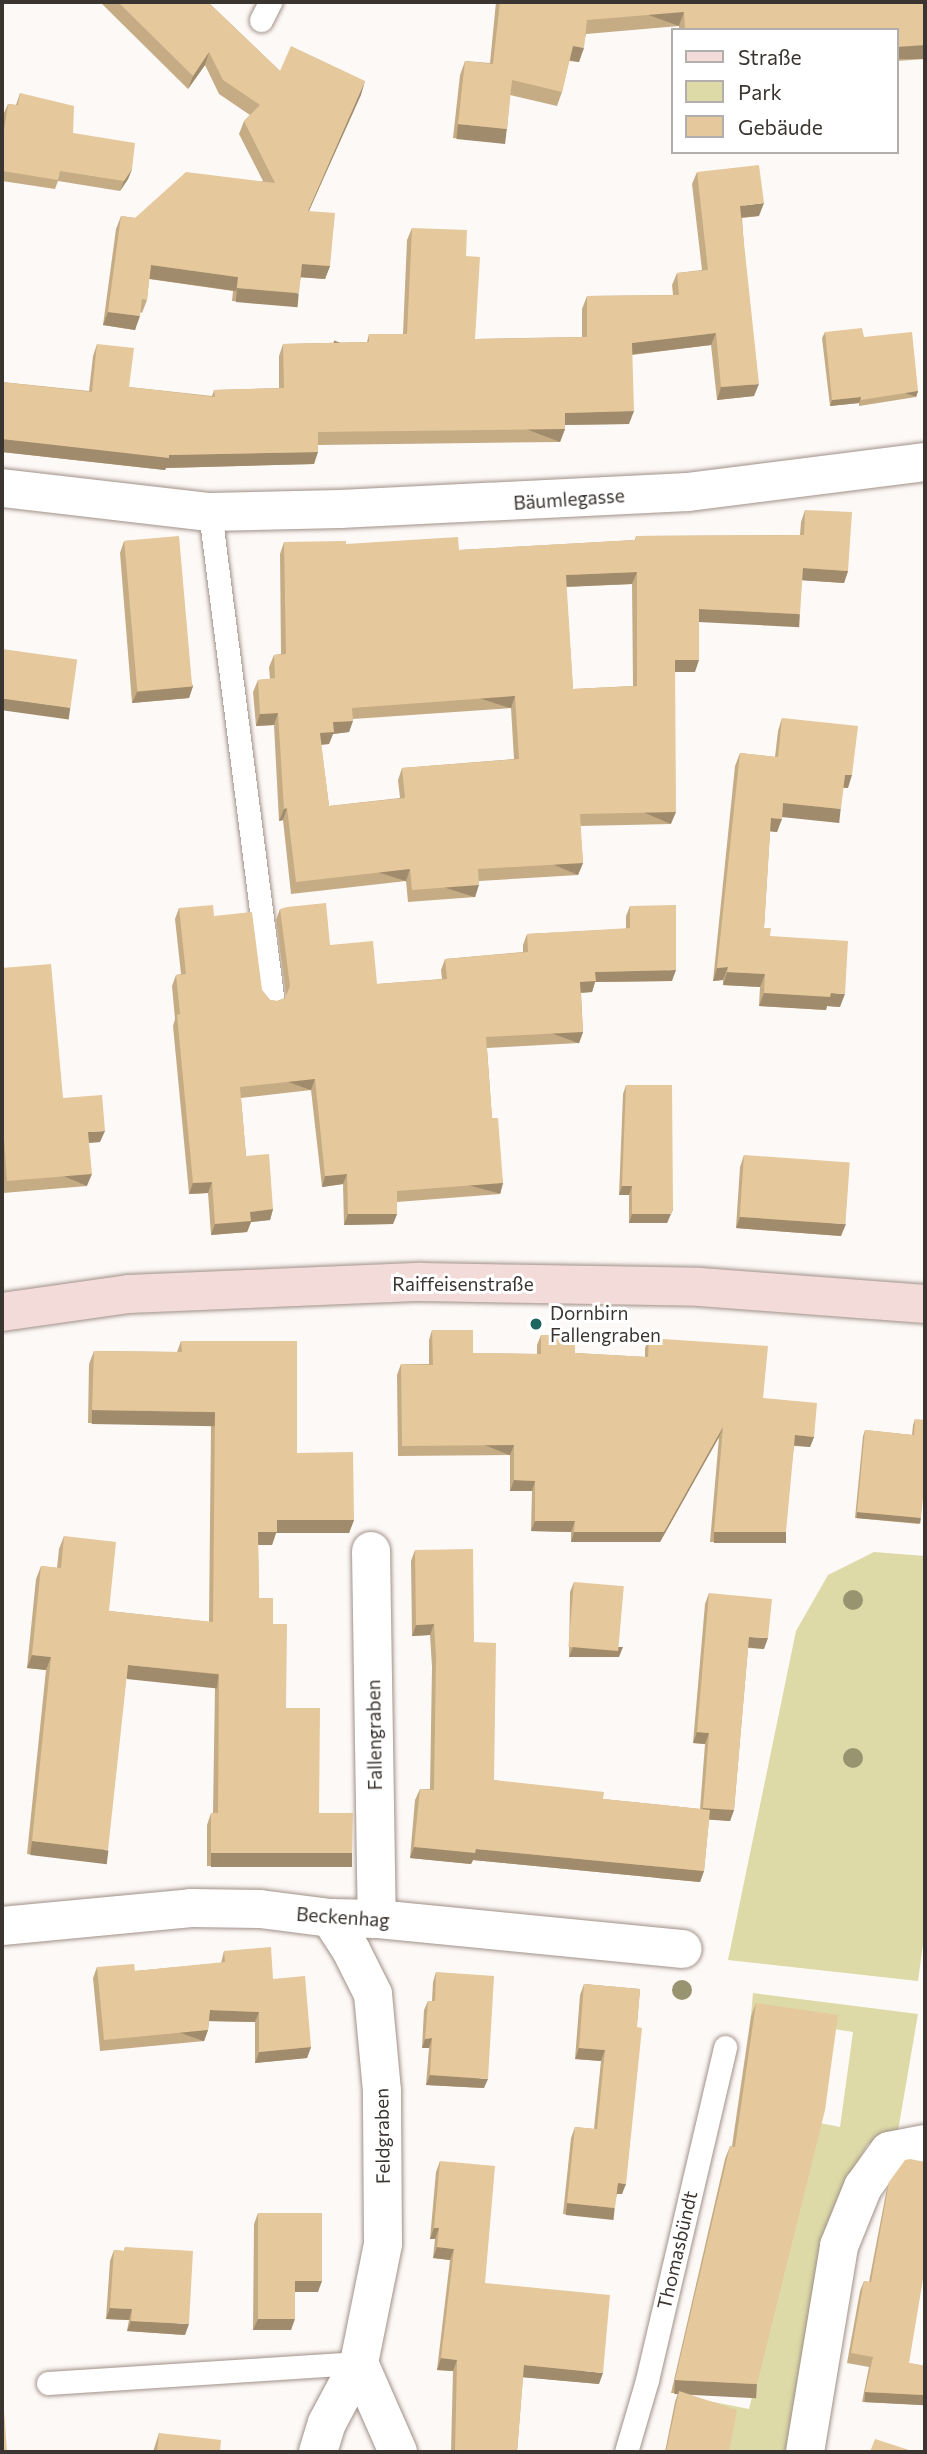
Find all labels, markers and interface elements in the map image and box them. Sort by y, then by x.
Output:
legend [671,28,899,154]
text: Straße [738,44,802,69]
text: Park [738,79,782,104]
text: Gebäude [738,114,823,139]
street label: Bäumlegasse [513,484,625,514]
street label: Raiffeisenstraße [392,1273,534,1295]
place label: Dornbirn Fallengraben [550,1302,661,1346]
marker: Dornbirn Fallengraben [528,1316,544,1332]
street label: Fallengraben [362,1679,386,1791]
street label: Beckenhag [296,1902,390,1932]
street label: Feldgraben [370,2088,394,2184]
street label: Thomasbündt [652,2188,702,2312]

